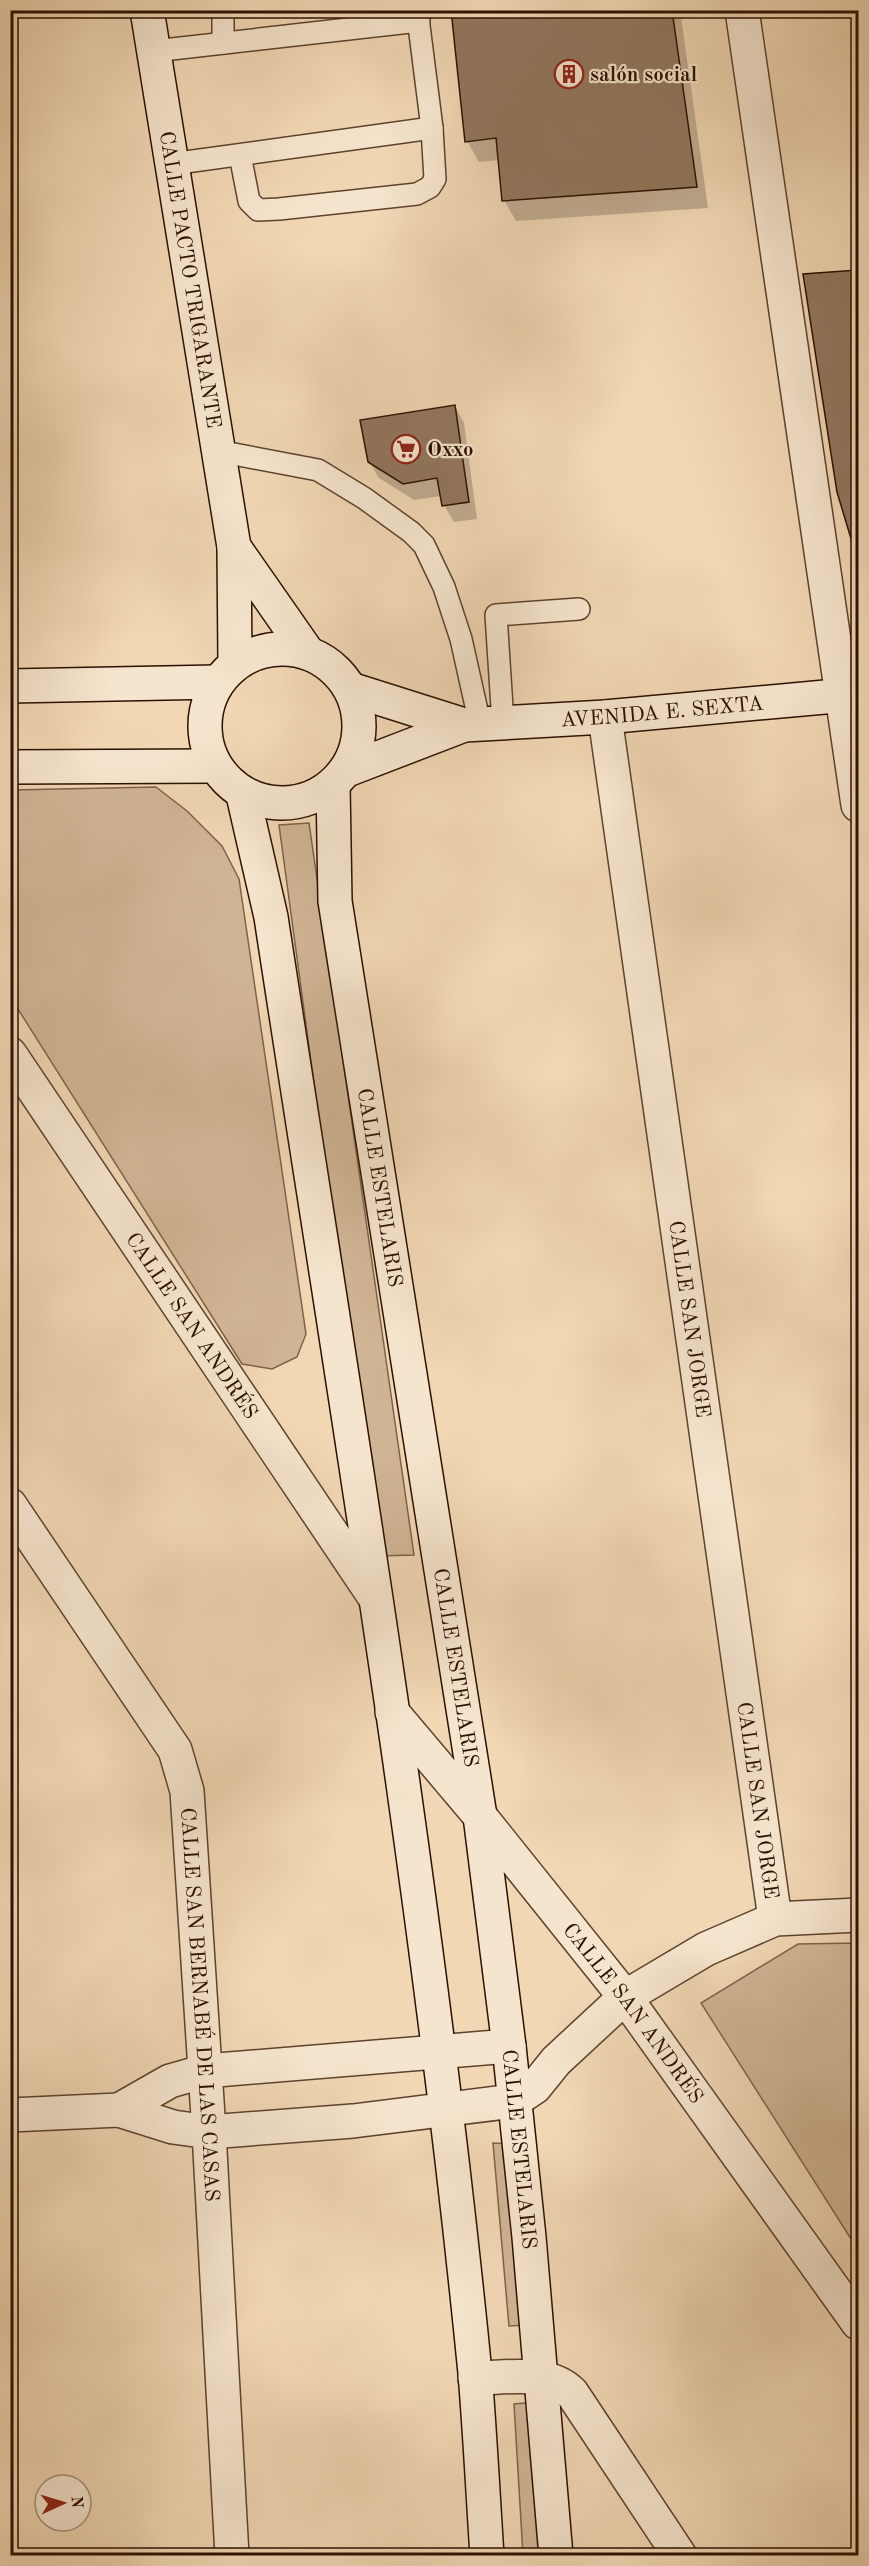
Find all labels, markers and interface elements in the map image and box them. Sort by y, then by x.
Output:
building icon: salón social [553,58,585,90]
place label: salón social [590,65,697,86]
street label: CALLE PACTO TRIGARANTE [155,130,224,430]
supermarket icon: Oxxo [390,433,422,465]
place label: Oxxo [427,440,474,461]
street label: AVENIDA E. SEXTA [560,694,765,731]
street label: CALLE ESTELARIS [353,1087,405,1289]
street label: CALLE SAN JORGE [664,1219,713,1419]
street label: CALLE SAN ANDRÉS [121,1229,261,1423]
street label: CALLE ESTELARIS [429,1567,481,1769]
street label: CALLE SAN JORGE [732,1700,781,1900]
street label: CALLE SAN BERNABÉ DE LAS CASAS [176,1807,222,2202]
street label: CALLE SAN ANDRÉS [558,1920,706,2108]
street label: CALLE ESTELARIS [497,2048,539,2250]
north arrow [33,2473,93,2533]
text: N [68,2495,84,2510]

